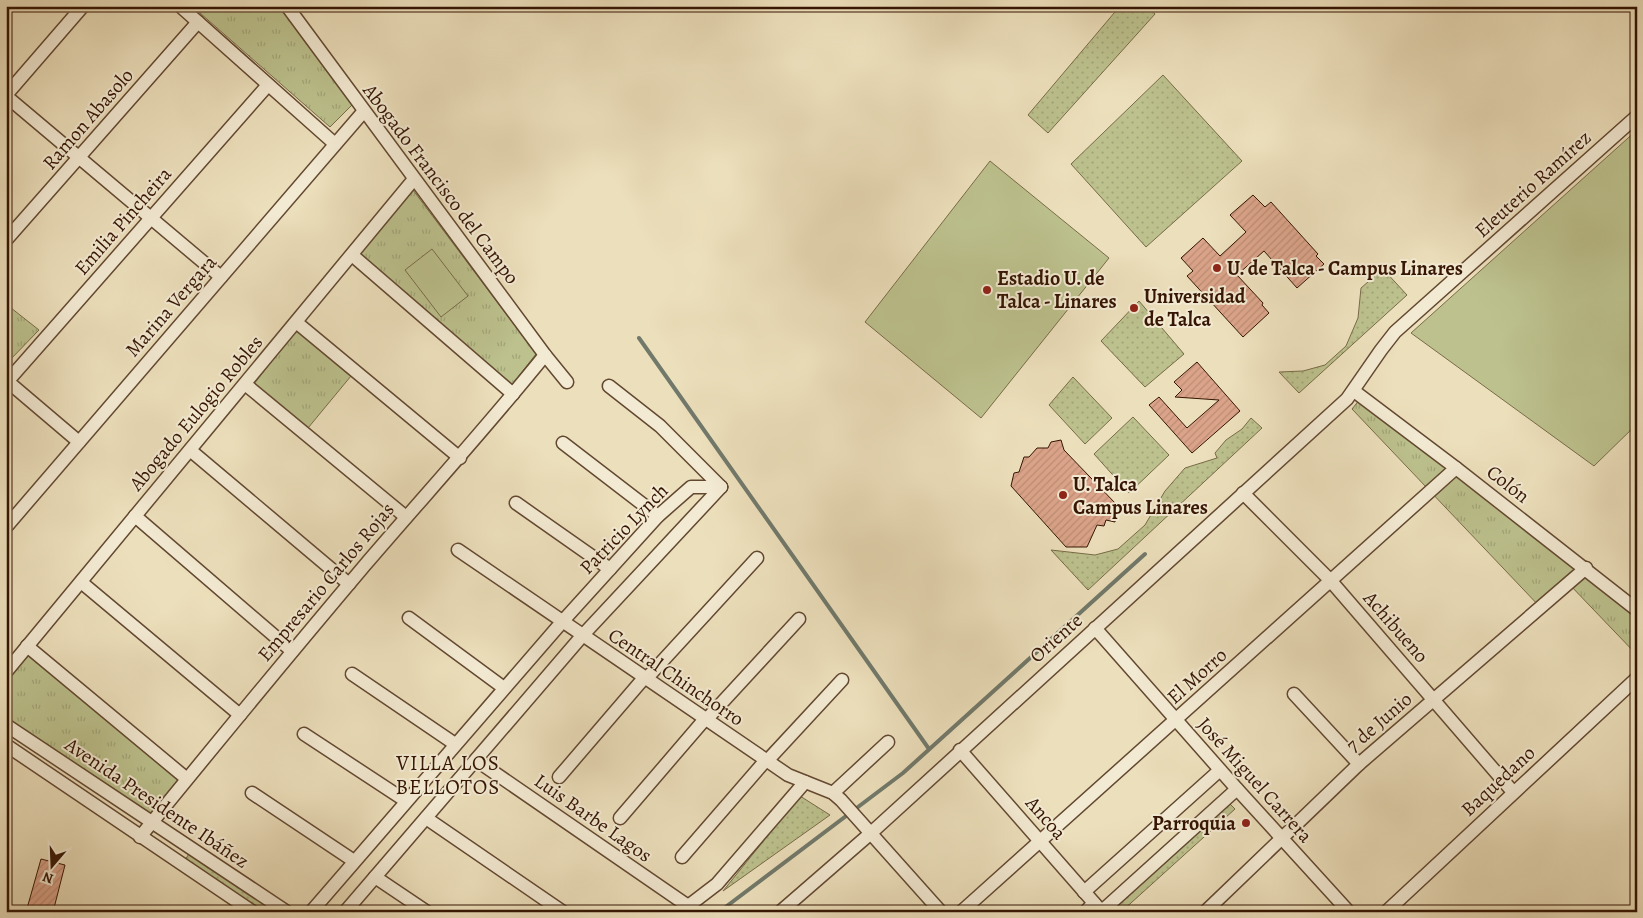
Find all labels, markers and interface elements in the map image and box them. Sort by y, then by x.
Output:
street label: Ramon Abasolo [36,62,140,176]
street label: Abogado Francisco del Campo [356,77,525,290]
street label: Eleuterio Ramírez [1469,124,1597,244]
street label: Emilia Pincheira [68,161,178,281]
street label: Marina Vergara [119,249,223,363]
place label: U. de Talca - Campus Linares [1227,255,1463,282]
marker: U. de Talca - Campus Linares [1211,262,1223,274]
place label: Estadio U. de Talca - Linares [997,265,1117,315]
place label: Universidad de Talca [1144,283,1246,333]
marker: Estadio U. de Talca - Linares [981,284,993,296]
marker: Universidad de Talca [1128,302,1140,314]
street label: Abogado Eulogio Robles [122,329,269,497]
street label: Colón [1481,459,1535,509]
place label: U. Talca Campus Linares [1073,471,1208,521]
street label: Patricio Lynch [574,477,674,580]
marker: U. Talca Campus Linares [1057,489,1069,501]
street label: Empresario Carlos Rojas [251,497,401,667]
street label: Achibueno [1357,585,1435,669]
street label: Oriente [1024,607,1088,669]
street label: Central Chinchorro [603,622,749,732]
street label: El Morro [1161,642,1233,710]
street label: 7 de Junio [1340,686,1418,758]
street label: José Miguel Carrera [1191,711,1319,849]
street label: Avenida Presidente Ibáñez [59,731,254,875]
street label: Baquedano [1455,740,1541,822]
district label: VILLA LOS BELLOTOS [395,749,500,801]
street label: Luis Barbe Lagos [529,767,657,869]
street label: Ancoa [1019,790,1073,846]
place label: Parroquia [1152,810,1236,837]
marker: Parroquia [1240,817,1252,829]
north arrow [28,840,78,890]
text: N [40,867,56,888]

